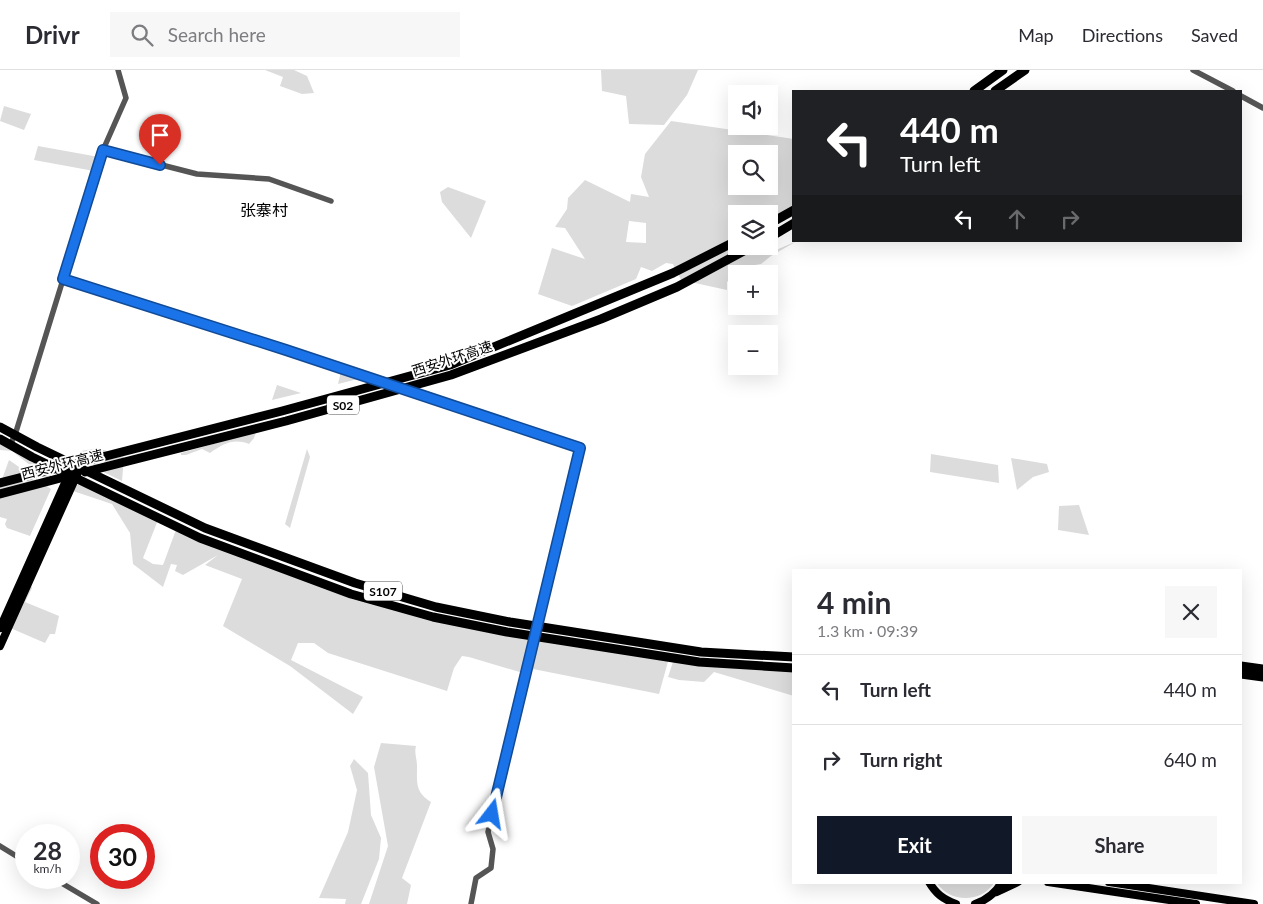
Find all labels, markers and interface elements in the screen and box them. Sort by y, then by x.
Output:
search box [110,12,460,57]
text: Drivr [25,20,80,49]
icon: search [128,21,156,49]
text: Search here [168,23,266,46]
text: Map [1018,24,1054,46]
text: Directions [1082,24,1163,46]
text: Saved [1191,24,1238,46]
map controls [728,85,778,375]
button: sound [728,85,778,135]
text: 440 m [900,108,999,150]
icon: left [817,110,882,175]
pin [139,114,181,165]
icon: arrive [146,121,174,149]
button: search [728,145,778,195]
text: Turn left [900,150,981,177]
district label: 张寨村 [240,200,288,219]
button: layers [728,205,778,255]
icon: left [950,205,978,233]
icon: ahead [1003,205,1031,233]
icon: right [1056,205,1084,233]
button: + [728,265,778,315]
button: − [728,325,778,375]
street label: 西安外环高速 [409,337,495,379]
road number: S02 [327,396,359,414]
street label: 西安外环高速 [19,446,105,482]
road number: S107 [364,582,402,600]
text: 4 min [817,584,891,620]
button: close [1165,586,1217,638]
text: 1.3 km · 09:39 [817,621,918,640]
icon: left [817,676,845,704]
text: Turn left [860,678,931,701]
text: 440 m [1163,678,1217,701]
icon: right [817,746,845,774]
text: Turn right [860,748,942,771]
text: 640 m [1163,748,1217,771]
position arrow [465,787,517,839]
button: Exit [817,816,1012,874]
button: Share [1022,816,1217,874]
speed limit sign: 30 [90,824,155,889]
text: 28 [33,835,62,865]
text: km/h [33,861,62,876]

